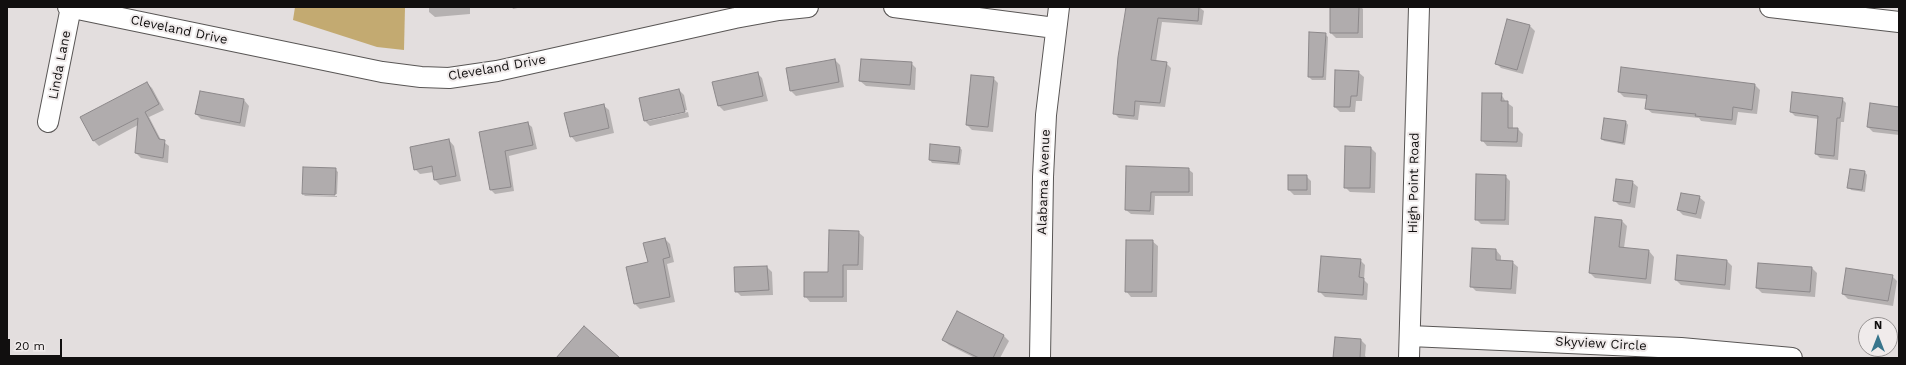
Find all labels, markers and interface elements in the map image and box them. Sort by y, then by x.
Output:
street label: Cleveland Drive [129,12,229,48]
street label: Linda Lane [46,29,74,101]
street label: Cleveland Drive [447,52,547,84]
street label: Alabama Avenue [1034,129,1054,235]
street label: High Point Road [1405,132,1423,234]
north arrow [1858,317,1898,357]
text: N [1874,319,1882,332]
scale bar [10,331,64,357]
street label: Skyview Circle [1555,334,1647,354]
text: 20 m [15,339,45,353]

